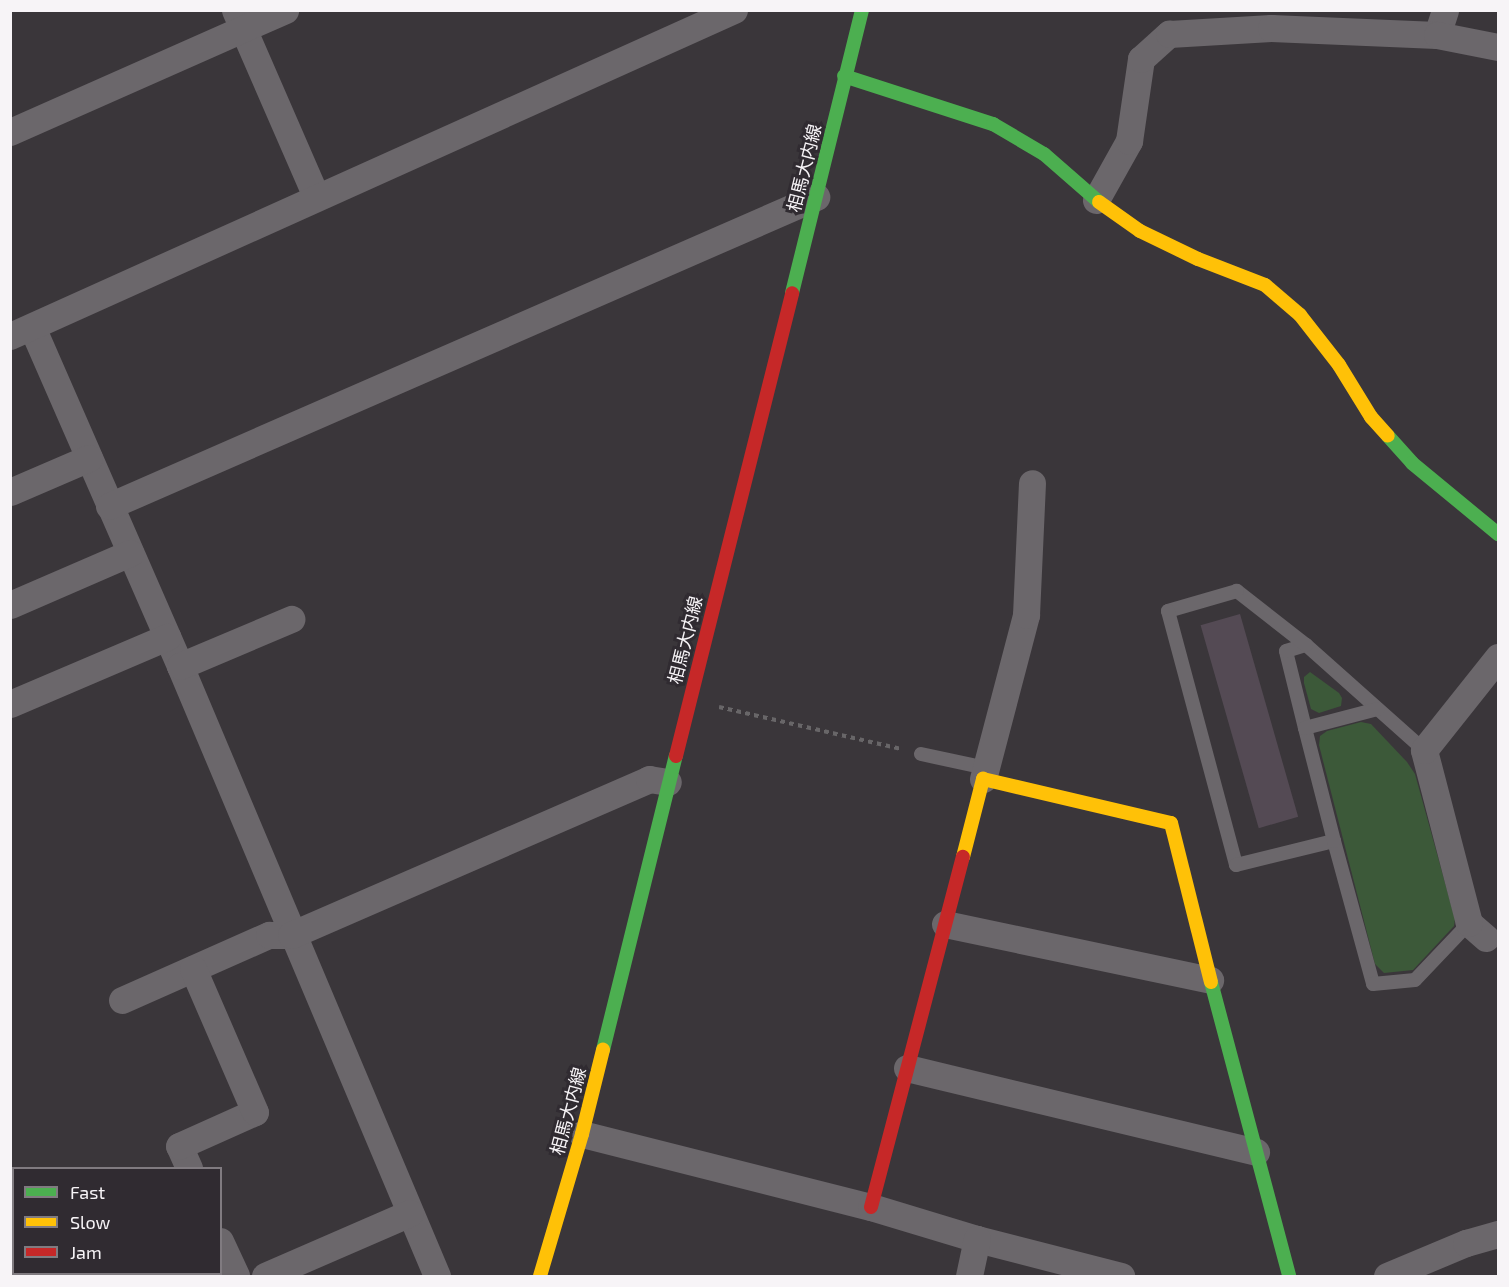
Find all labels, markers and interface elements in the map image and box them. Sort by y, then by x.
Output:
street label: 相馬大内線 [783,122,825,214]
street label: 相馬大内線 [664,594,706,686]
street label: 相馬大内線 [546,1065,590,1157]
legend [12,1167,222,1275]
text: Fast [70,1181,105,1203]
text: Slow [70,1211,110,1233]
text: Jam [70,1241,102,1263]

